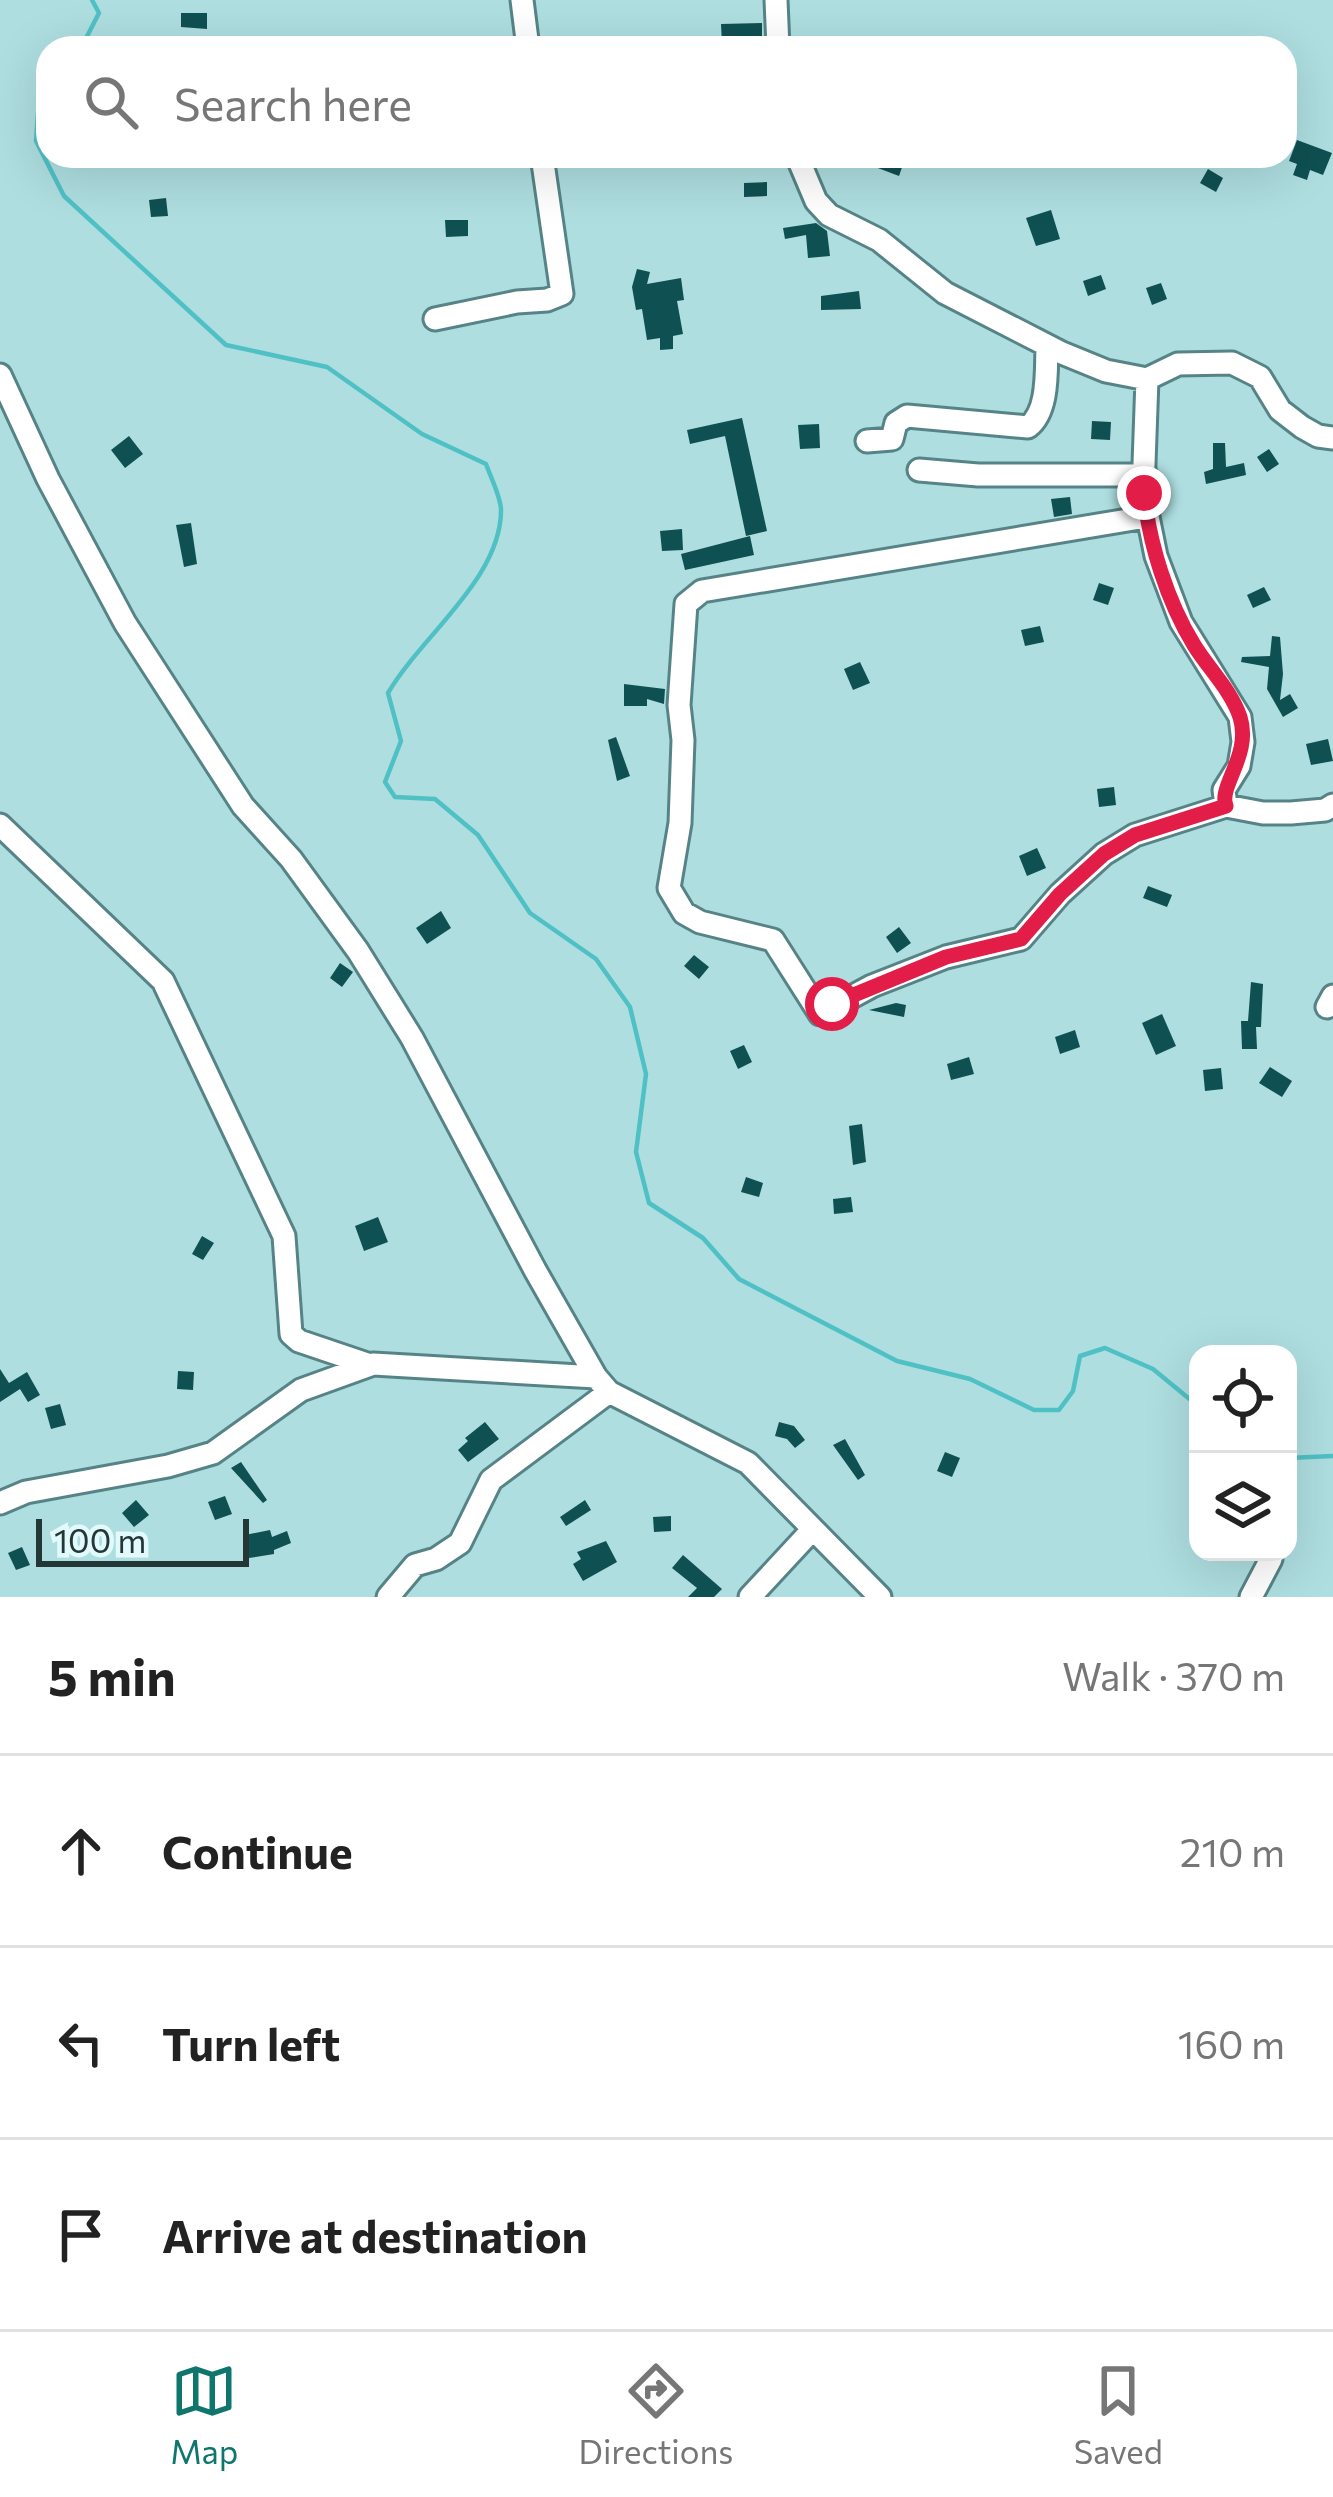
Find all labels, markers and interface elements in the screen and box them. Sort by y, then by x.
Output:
search box [36,36,1297,168]
icon: search [78,69,144,135]
text: Search here [174,75,412,130]
route end [1117,466,1171,520]
route start [805,977,859,1031]
map controls [1189,1345,1297,1561]
button: locate [1189,1345,1297,1453]
button: layers [1189,1453,1297,1561]
scale bar [36,1513,249,1566]
text: 100 m [54,1519,146,1560]
text: 5 min [48,1644,176,1707]
text: Walk · 370 m [1062,1651,1285,1699]
icon: ahead [48,1818,114,1884]
text: Continue [162,1823,353,1878]
text: 210 m [1180,1827,1285,1875]
icon: left [48,2010,114,2076]
text: Turn left [162,2015,340,2070]
text: 160 m [1178,2019,1285,2067]
icon: arrive [48,2202,114,2268]
text: Arrive at destination [162,2207,588,2262]
tab: Map [170,2358,238,2471]
tab: Directions [579,2358,733,2471]
tab: Saved [1074,2358,1163,2471]

